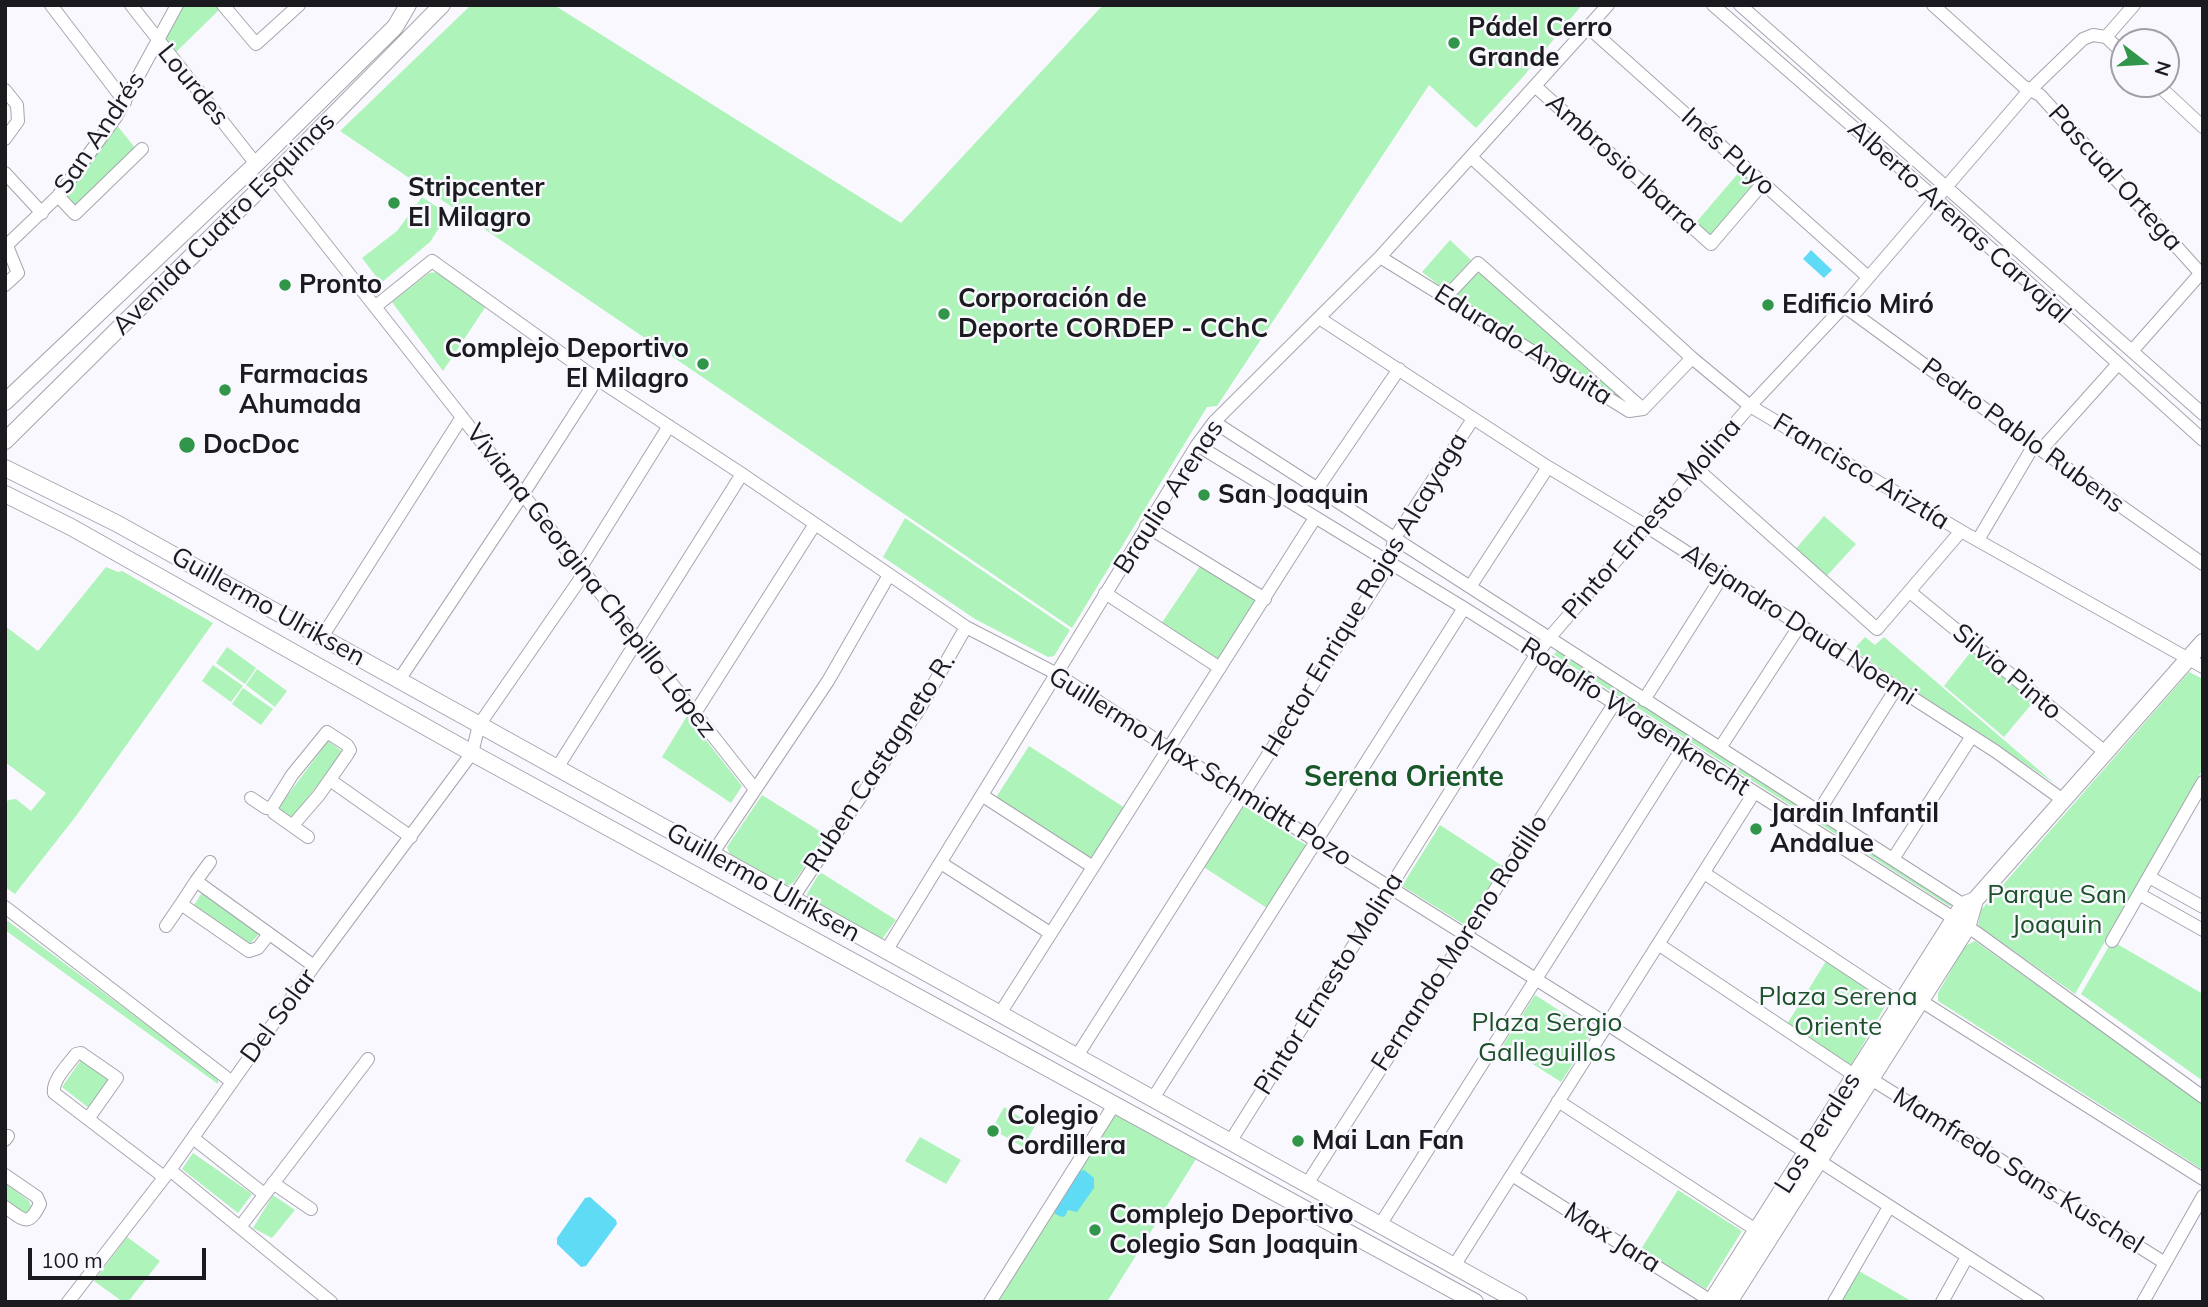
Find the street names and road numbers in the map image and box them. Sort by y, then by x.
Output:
street label: Lourdes [151,38,235,132]
street label: San Andrés [48,66,152,200]
street label: Ambrosio Ibarra [1539,87,1705,241]
street label: Pascual Ortega [2041,99,2189,257]
street label: Inés Puyo [1674,102,1782,202]
street label: Avenida Cuatro Esquinas [106,106,342,342]
street label: Alberto Arenas Carvajal [1841,114,2077,330]
street label: Edurado Anguita [1428,278,1618,412]
street label: Pedro Pablo Rubens [1915,352,2131,520]
street label: Francisco Ariztía [1767,407,1955,537]
street label: Pintor Ernesto Molina [1556,412,1748,626]
street label: Braulio Arenas [1107,414,1231,580]
street label: Viviana Georgina Chepillo López [459,418,723,744]
street label: Hector Enrique Rojas Alcayaga [1256,427,1474,763]
street label: Alejandro Daud Noemi [1676,538,1922,712]
street label: Guillermo Ulriksen [166,541,370,673]
street label: Silvia Pinto [1946,617,2068,727]
street label: Rodolfo Wagenknecht [1514,631,1756,803]
street label: Ruben Castagneto R. [797,648,963,878]
street label: Guillermo Max Schmidtt Pozo [1043,661,1357,873]
street label: Fernando Moreno Rodillo [1365,809,1555,1077]
street label: Guillermo Ulriksen [661,817,865,949]
street label: Pintor Ernesto Molina [1248,867,1410,1101]
street label: Del Solar [234,963,324,1069]
street label: Los Perales [1768,1067,1868,1199]
street label: Mamfredo Sans Kuschel [1887,1081,2149,1261]
street label: Max Jara [1558,1196,1666,1280]

